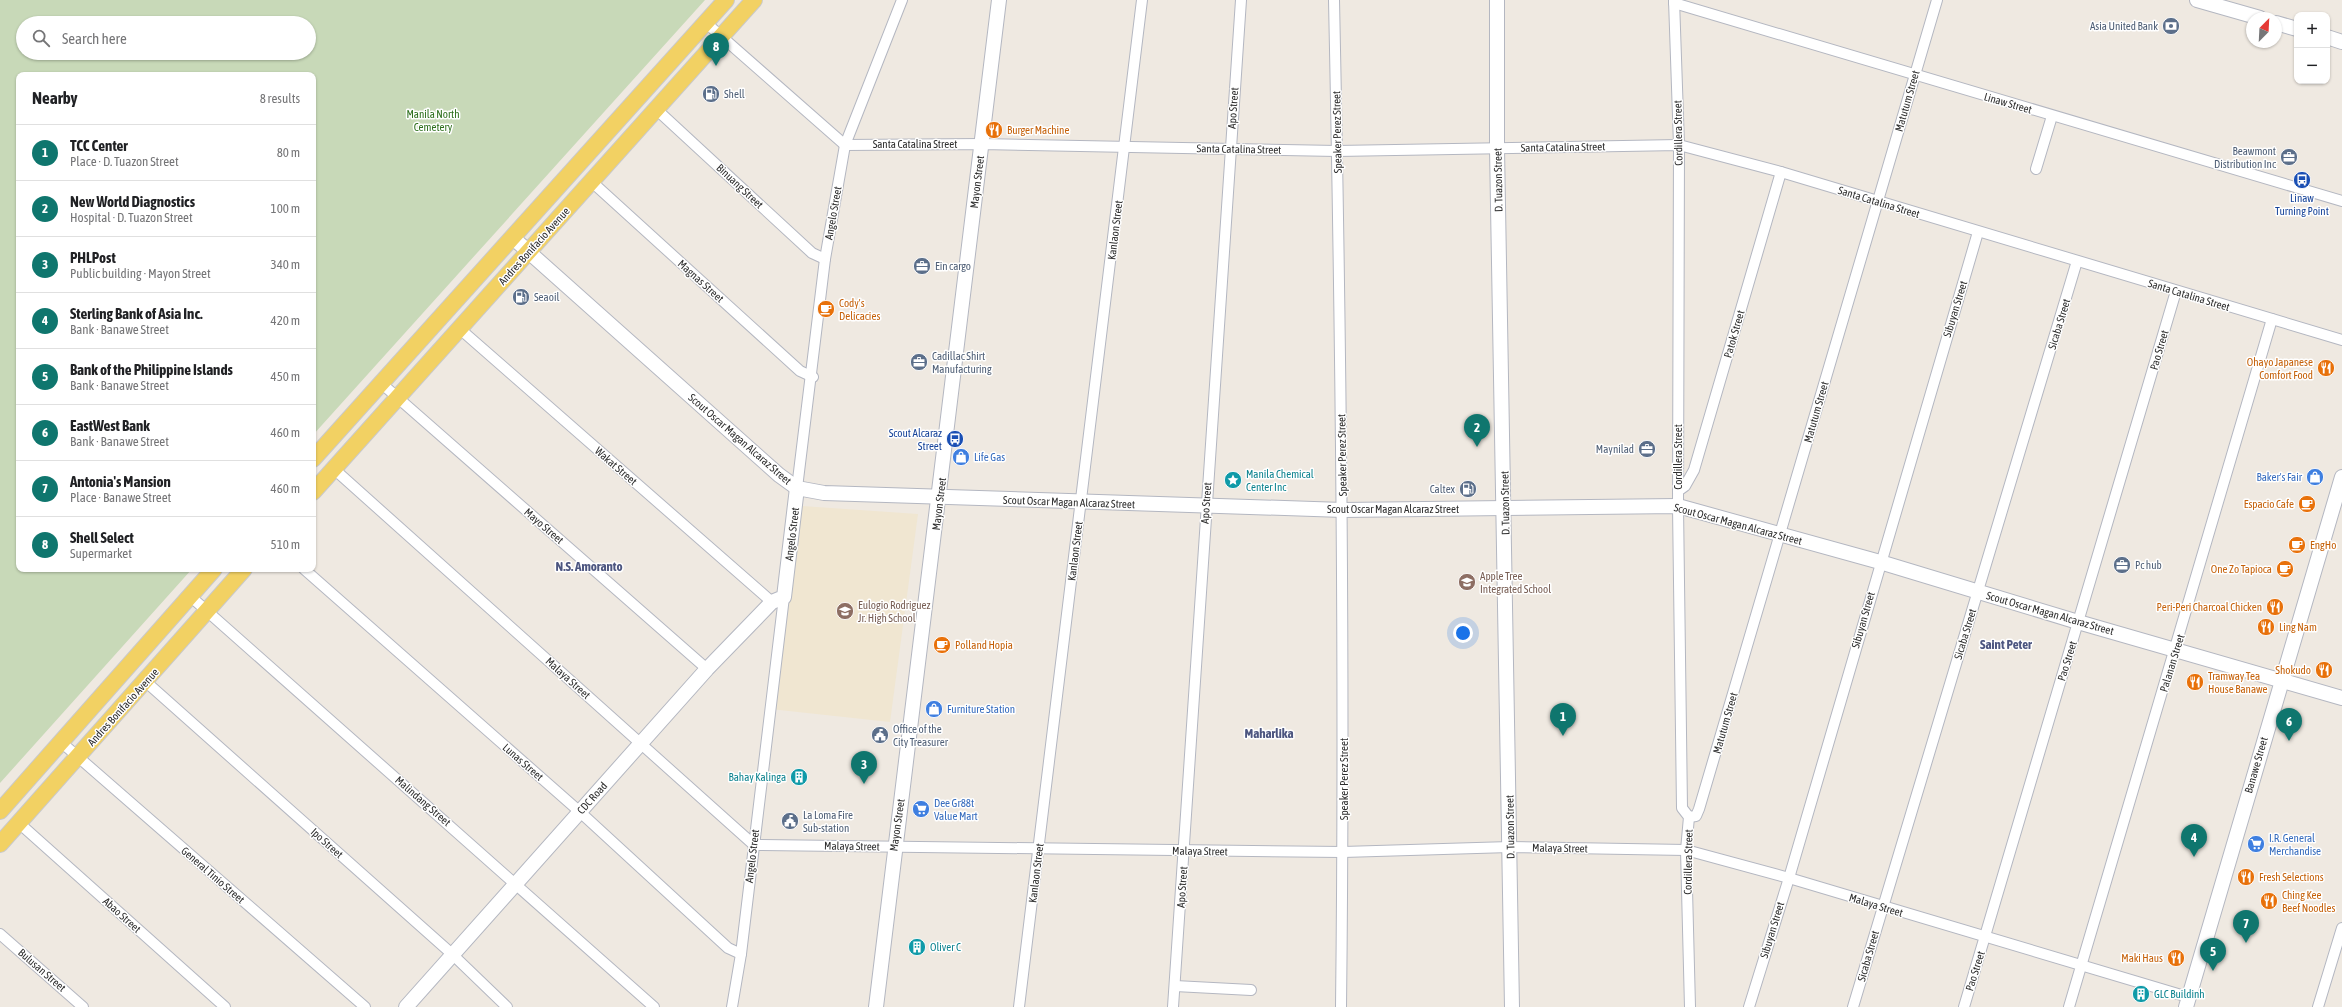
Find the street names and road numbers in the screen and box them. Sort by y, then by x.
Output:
street label: Matutum Street [1893,69,1921,133]
street label: Apo Street [1226,87,1240,129]
street label: Linaw Street [1983,90,2033,116]
street label: Speaker Perez Street [1330,91,1344,173]
street label: Cordillera Street [1671,100,1685,166]
street label: Santa Catalina Street [873,138,957,150]
street label: Santa Catalina Street [1521,140,1605,154]
street label: Santa Catalina Street [1197,142,1281,156]
street label: D. Tuazon Street [1491,148,1505,212]
street label: Mayon Street [968,155,986,209]
street label: Binuang Street [714,161,766,211]
street label: Santa Catalina Street [1837,184,1921,220]
street label: Angelo Street [822,185,844,241]
street label: Kanlaon Street [1105,200,1125,260]
street label: Andres Bonifacio Avenue [496,205,572,287]
street label: Magnas Street [676,257,726,305]
street label: Santa Catalina Street [2147,277,2231,313]
street label: Sibuyan Street [1941,279,1969,339]
street label: Sicaba Street [2046,297,2072,351]
street label: Patok Street [1721,309,1747,359]
street label: Pao Street [2148,329,2170,371]
street label: Matutum Street [1802,380,1830,444]
street label: Scout Oscar Magan Alcaraz Street [686,391,794,487]
street label: Speaker Perez Street [1335,414,1349,496]
street label: Cordillera Street [1672,424,1684,490]
street label: Wakat Street [593,445,639,487]
street label: D. Tuazon Street [1498,471,1512,535]
street label: Mayon Street [930,477,948,531]
street label: Apo Street [1199,482,1213,524]
street label: Scout Oscar Magan Alcaraz Street [1003,494,1135,510]
street label: Scout Oscar Magan Alcaraz Street [1673,501,1803,547]
street label: Scout Oscar Magan Alcaraz Street [1327,503,1459,515]
street label: Mayo Street [522,506,566,546]
street label: Angelo Street [783,507,801,561]
street label: Kanlaon Street [1065,521,1085,581]
street label: Scout Oscar Magan Alcaraz Street [1985,589,2115,637]
street label: Sibuyan Street [1849,590,1877,650]
street label: Sicaba Street [1952,607,1978,661]
street label: Palanan Street [2158,633,2186,693]
street label: Pao Street [2055,640,2079,682]
street label: Malaya Street [543,655,593,701]
street label: Andres Bonifacio Avenue [85,666,161,748]
street label: Matutum Street [1711,691,1739,755]
street label: Banawe Street [2242,736,2270,794]
street label: Speaker Perez Street [1338,738,1350,820]
street label: Lunas Street [500,741,546,783]
street label: Malindang Street [393,774,453,828]
street label: CDC Road [575,780,609,816]
street label: D. Tuazon Street [1503,795,1517,859]
street label: Mayon Street [887,798,907,852]
street label: Ipo Street [309,826,345,860]
street label: Angelo Street [743,829,761,883]
street label: Cordillera Street [1681,829,1695,895]
street label: Malaya Street [824,840,880,852]
street label: Malaya Street [1532,842,1588,854]
street label: Kanlaon Street [1026,843,1046,903]
street label: General Tinio Street [179,844,247,906]
street label: Malaya Street [1172,845,1228,857]
street label: Apo Street [1175,866,1189,908]
street label: Malaya Street [1848,891,1904,919]
street label: Abao Street [101,895,143,935]
street label: Sibuyan Street [1758,900,1786,960]
street label: Sicaba Street [1855,929,1881,983]
street label: Bulusan Street [16,946,68,994]
street label: Pao Street [1963,950,1987,992]

